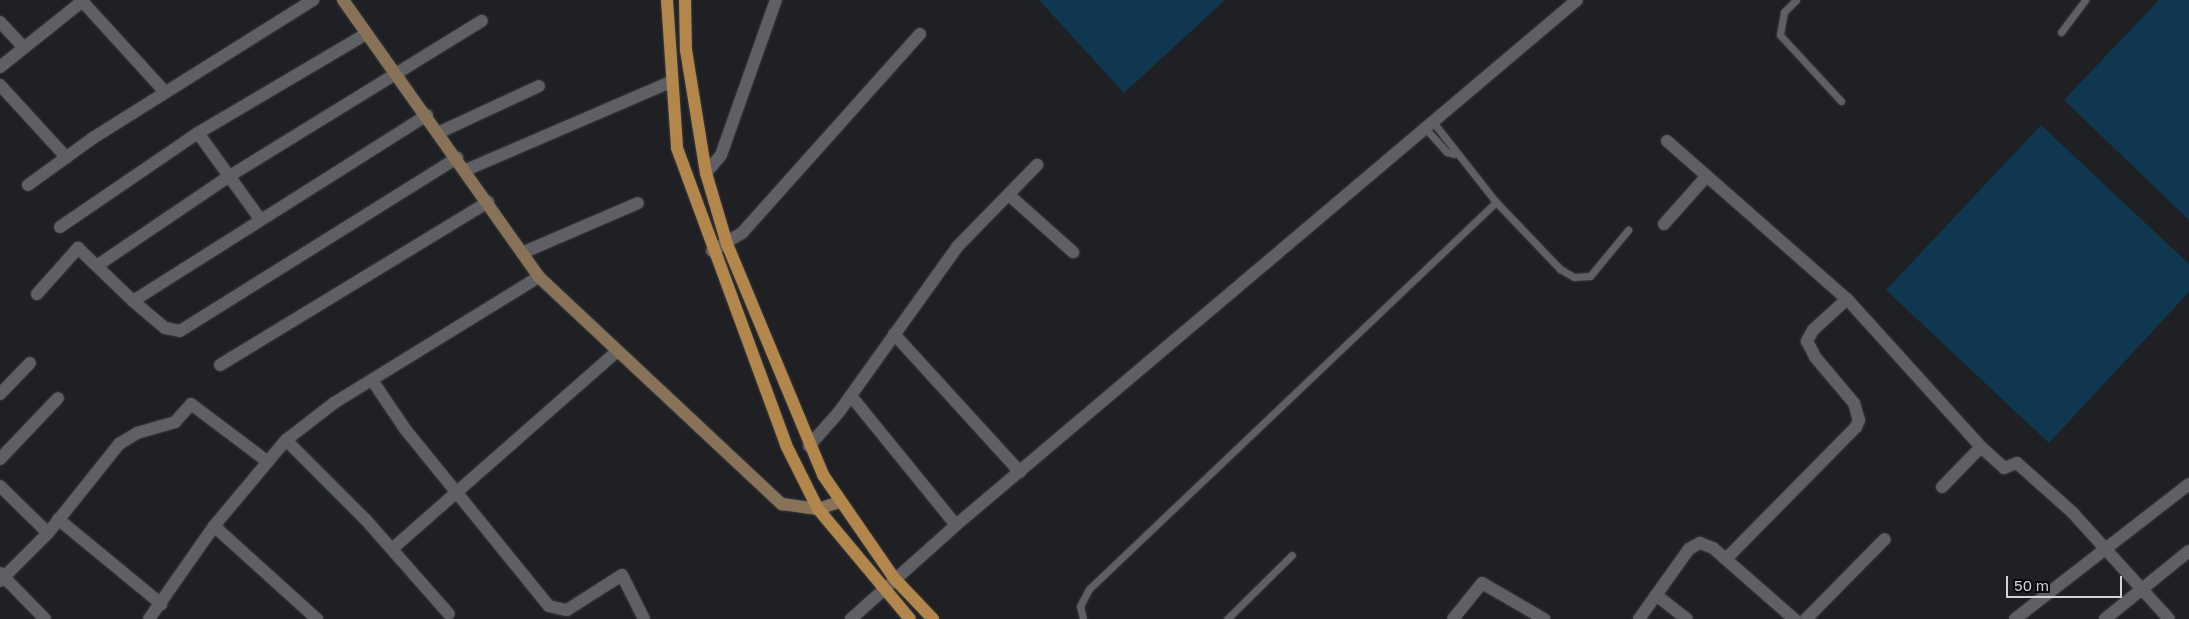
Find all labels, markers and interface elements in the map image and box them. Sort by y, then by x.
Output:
scale bar [2009,566,2125,598]
text: 50 m [2014,576,2049,594]

